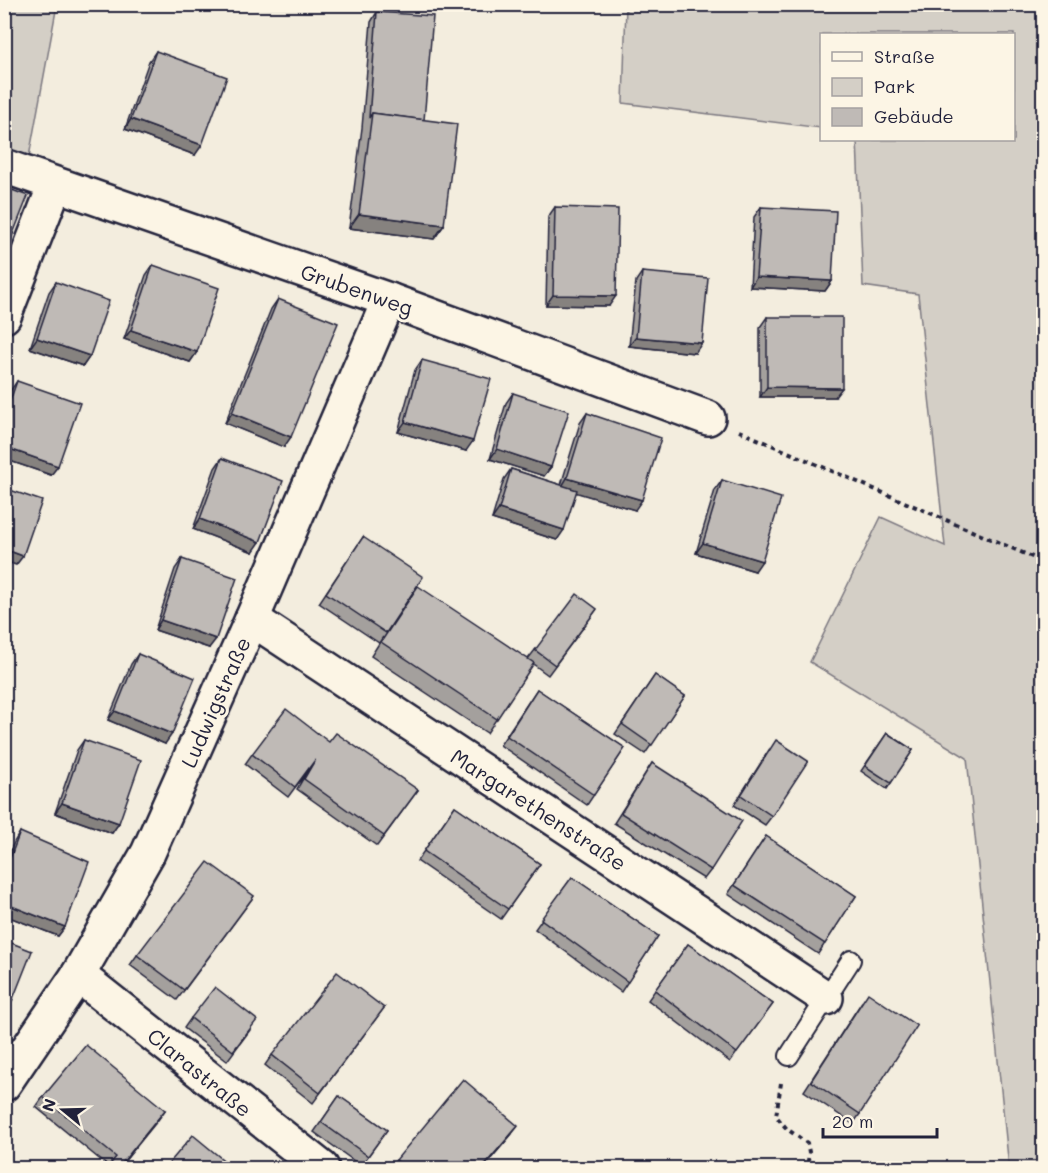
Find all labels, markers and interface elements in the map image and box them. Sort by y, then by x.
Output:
legend [820,33,1015,141]
text: Straße [874,44,935,68]
text: Park [874,74,915,98]
text: Gebäude [874,104,954,128]
street label: Grubenweg [297,257,417,321]
street label: Ludwigstraße [174,632,256,772]
street label: Margarethenstraße [446,742,632,876]
street label: Clarastraße [142,1022,258,1122]
north arrow [33,1080,93,1140]
text: N [36,1096,60,1114]
scale bar [823,1101,937,1139]
text: 20 m [832,1109,873,1133]

